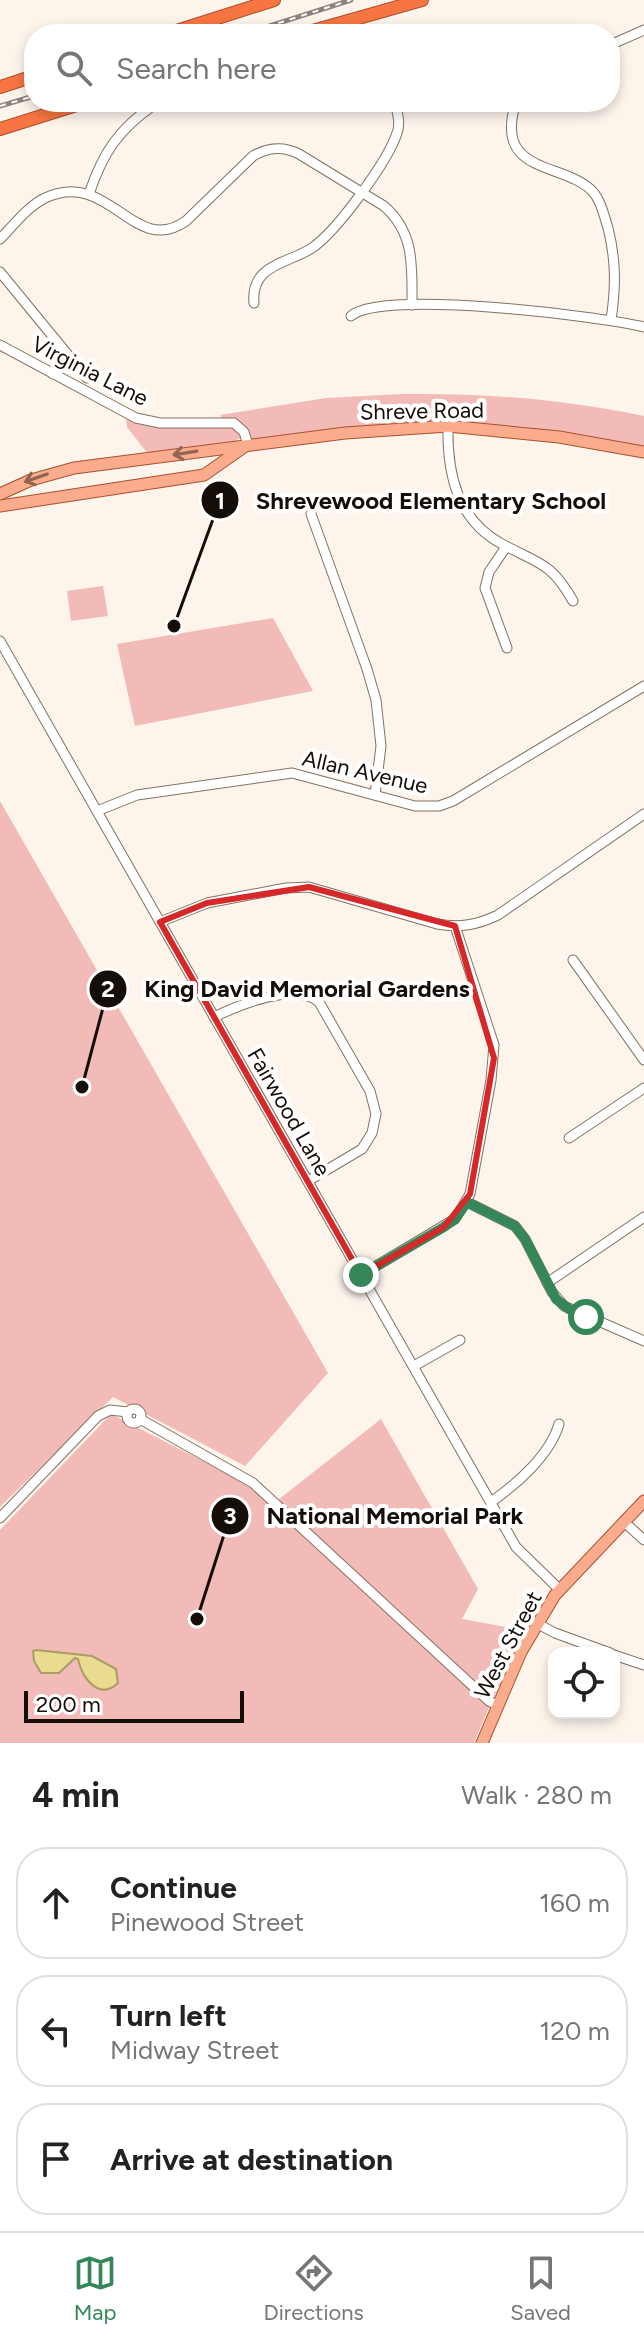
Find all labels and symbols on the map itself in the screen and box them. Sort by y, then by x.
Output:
street label: Virginia Lane [27,330,153,412]
street label: Shreve Road [360,396,484,426]
one-way arrow [173,447,198,462]
one-way arrow [24,472,49,487]
callout: Shrevewood Elementary School [200,476,623,524]
text: 1 [215,486,225,515]
text: Shrevewood Elementary School [256,486,606,515]
street label: Allan Avenue [300,744,430,800]
callout: King David Memorial Gardens [88,965,485,1013]
text: 2 [101,974,115,1003]
text: King David Memorial Gardens [144,974,470,1003]
street label: Fairwood Lane [241,1043,337,1181]
route end [343,1257,379,1293]
route start [568,1299,604,1335]
callout: National Memorial Park [210,1492,539,1540]
text: 3 [223,1501,237,1530]
text: National Memorial Park [267,1501,523,1530]
street label: West Street [468,1587,548,1703]
scale bar [24,1687,244,1723]

